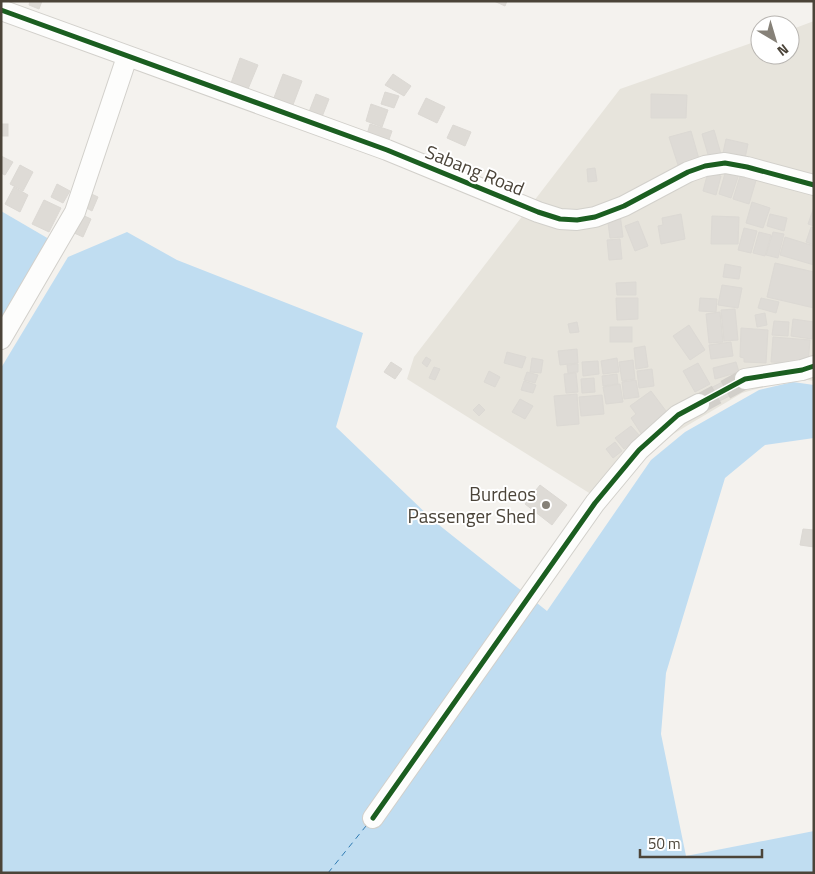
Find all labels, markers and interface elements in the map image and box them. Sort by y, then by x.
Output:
north arrow [750,15,800,65]
text: N [773,39,794,62]
street label: Sabang Road [421,136,529,203]
place label: Burdeos Passenger Shed [408,479,536,530]
marker: Burdeos Passenger Shed [540,499,552,511]
scale bar [640,826,762,858]
text: 50 m [648,832,681,855]

